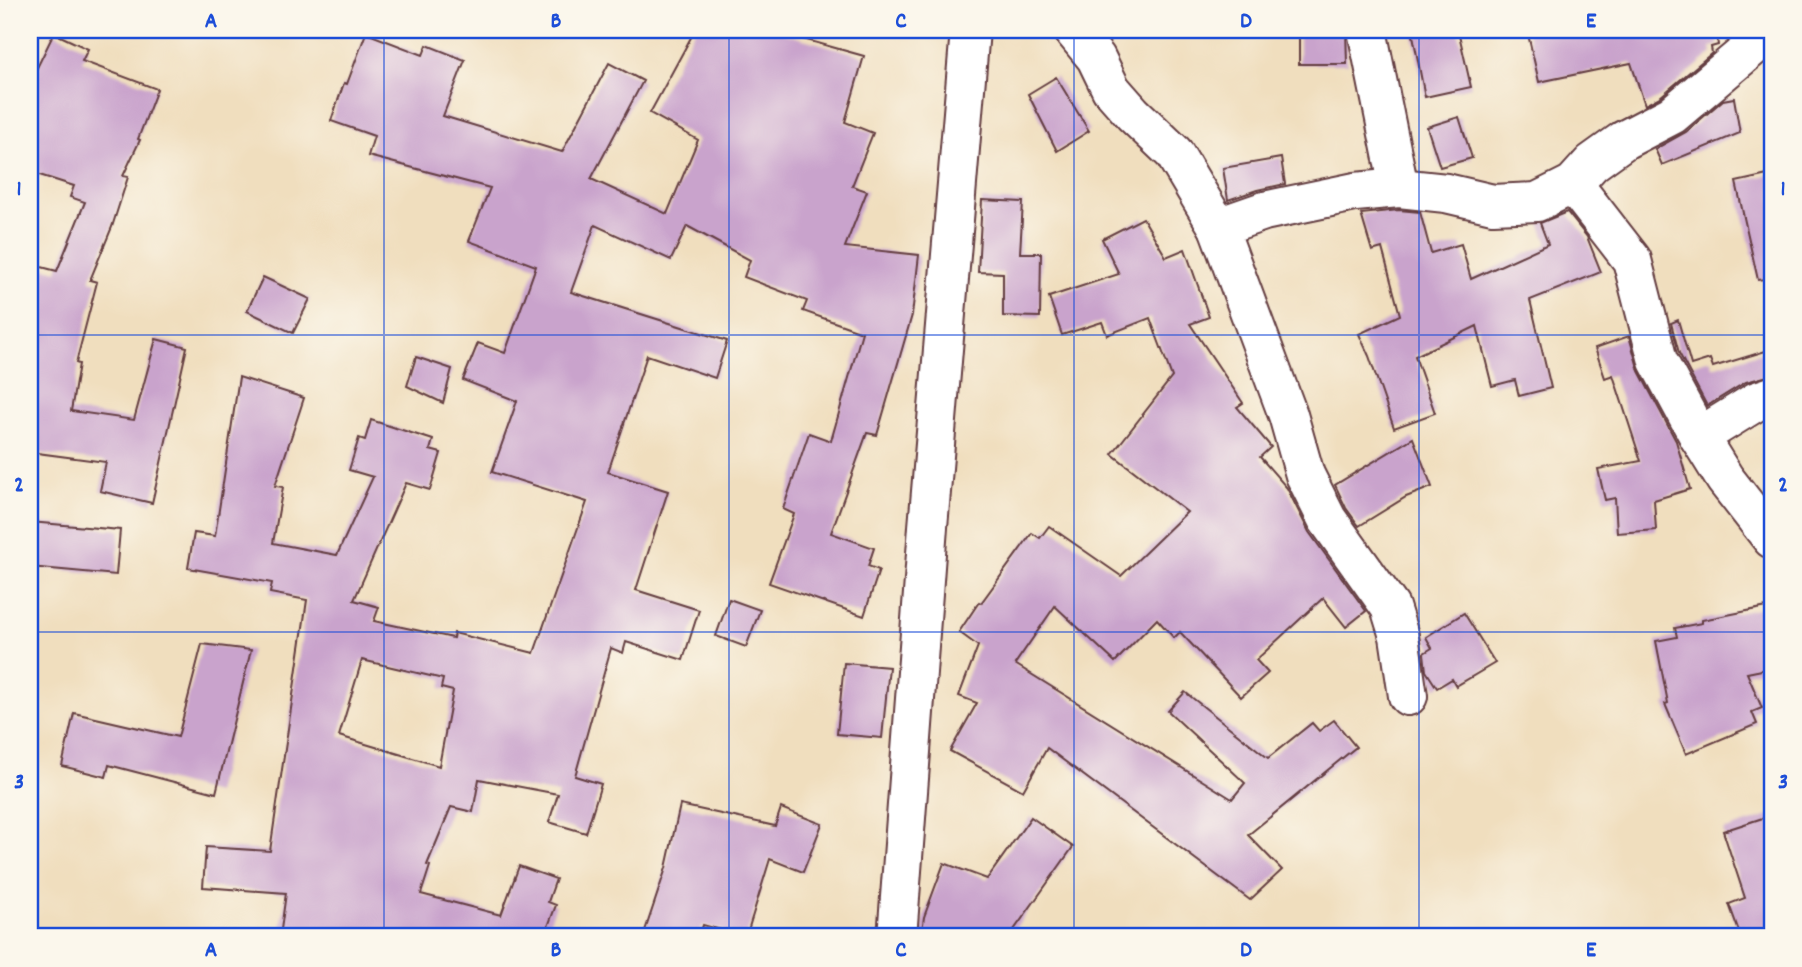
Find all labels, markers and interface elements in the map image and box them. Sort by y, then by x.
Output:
text: A [205,6,217,39]
text: B [551,6,562,39]
text: C [895,6,907,39]
text: D [1240,6,1252,39]
text: E [1586,6,1597,39]
text: 1 [16,174,22,207]
text: 1 [1780,174,1786,207]
text: 2 [14,470,24,503]
text: 2 [1778,470,1788,503]
text: 3 [14,767,24,800]
text: 3 [1778,767,1788,800]
text: A [205,935,217,967]
text: B [551,935,562,967]
text: C [895,935,907,967]
text: D [1240,935,1252,967]
text: E [1586,935,1597,967]

